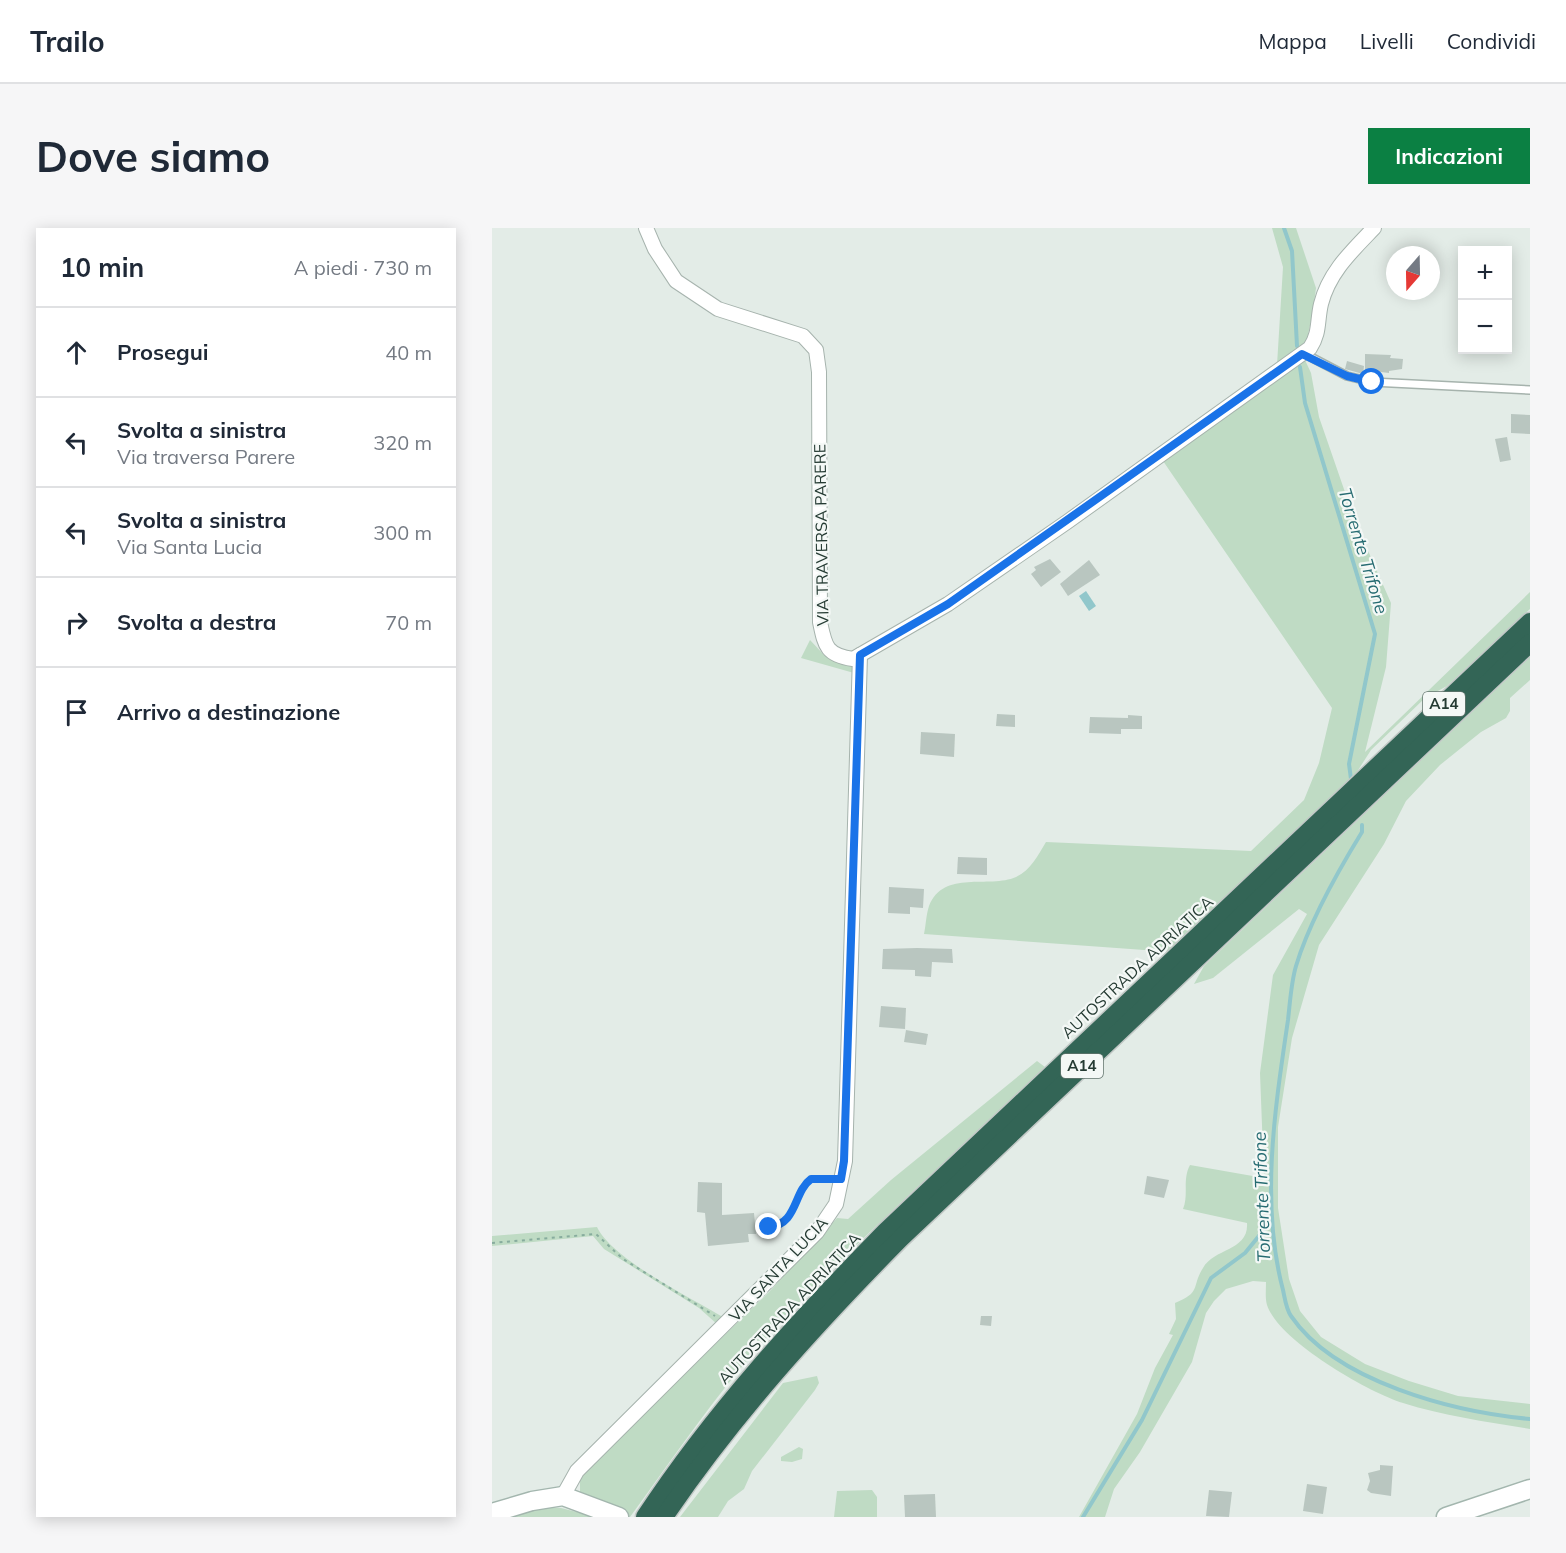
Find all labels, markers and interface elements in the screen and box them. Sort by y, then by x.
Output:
text: Trailo [30,24,105,59]
text: Mappa [1258,28,1327,54]
text: Livelli [1360,28,1414,54]
text: Condividi [1447,28,1536,54]
button: Indicazioni [1368,128,1530,184]
text: Dove siamo [36,130,270,183]
north arrow [1386,246,1440,300]
map controls [1458,246,1512,354]
button: + [1458,246,1512,300]
text: 10 min [60,251,144,284]
text: A piedi · 730 m [294,255,432,280]
button: − [1458,300,1512,354]
icon: ahead [60,336,93,369]
text: Prosegui [117,338,209,366]
text: 40 m [385,340,432,365]
route start [1358,368,1384,394]
text: Svolta a sinistra [117,416,286,444]
icon: left [60,426,93,459]
text: 320 m [373,430,432,455]
text: Via traversa Parere [117,444,295,469]
street label: VIA TRAVERSA PARERE [809,444,833,626]
water label: Torrente Trifone [1333,485,1394,617]
text: Svolta a sinistra [117,506,286,534]
icon: left [60,516,93,549]
text: 300 m [373,520,432,545]
text: Via Santa Lucia [117,534,262,559]
icon: right [60,606,93,639]
text: Svolta a destra [117,608,276,636]
text: 70 m [385,610,432,635]
road number: A14 [1423,692,1465,716]
icon: arrive [60,696,93,729]
text: Arrivo a destinazione [117,698,340,726]
street label: AUTOSTRADA ADRIATICA [1057,891,1217,1043]
road number: A14 [1061,1054,1103,1078]
water label: Torrente Trifone [1248,1131,1275,1263]
street label: VIA SANTA LUCIA [724,1212,832,1326]
route end [755,1213,781,1239]
street label: AUTOSTRADA ADRIATICA [713,1228,865,1388]

